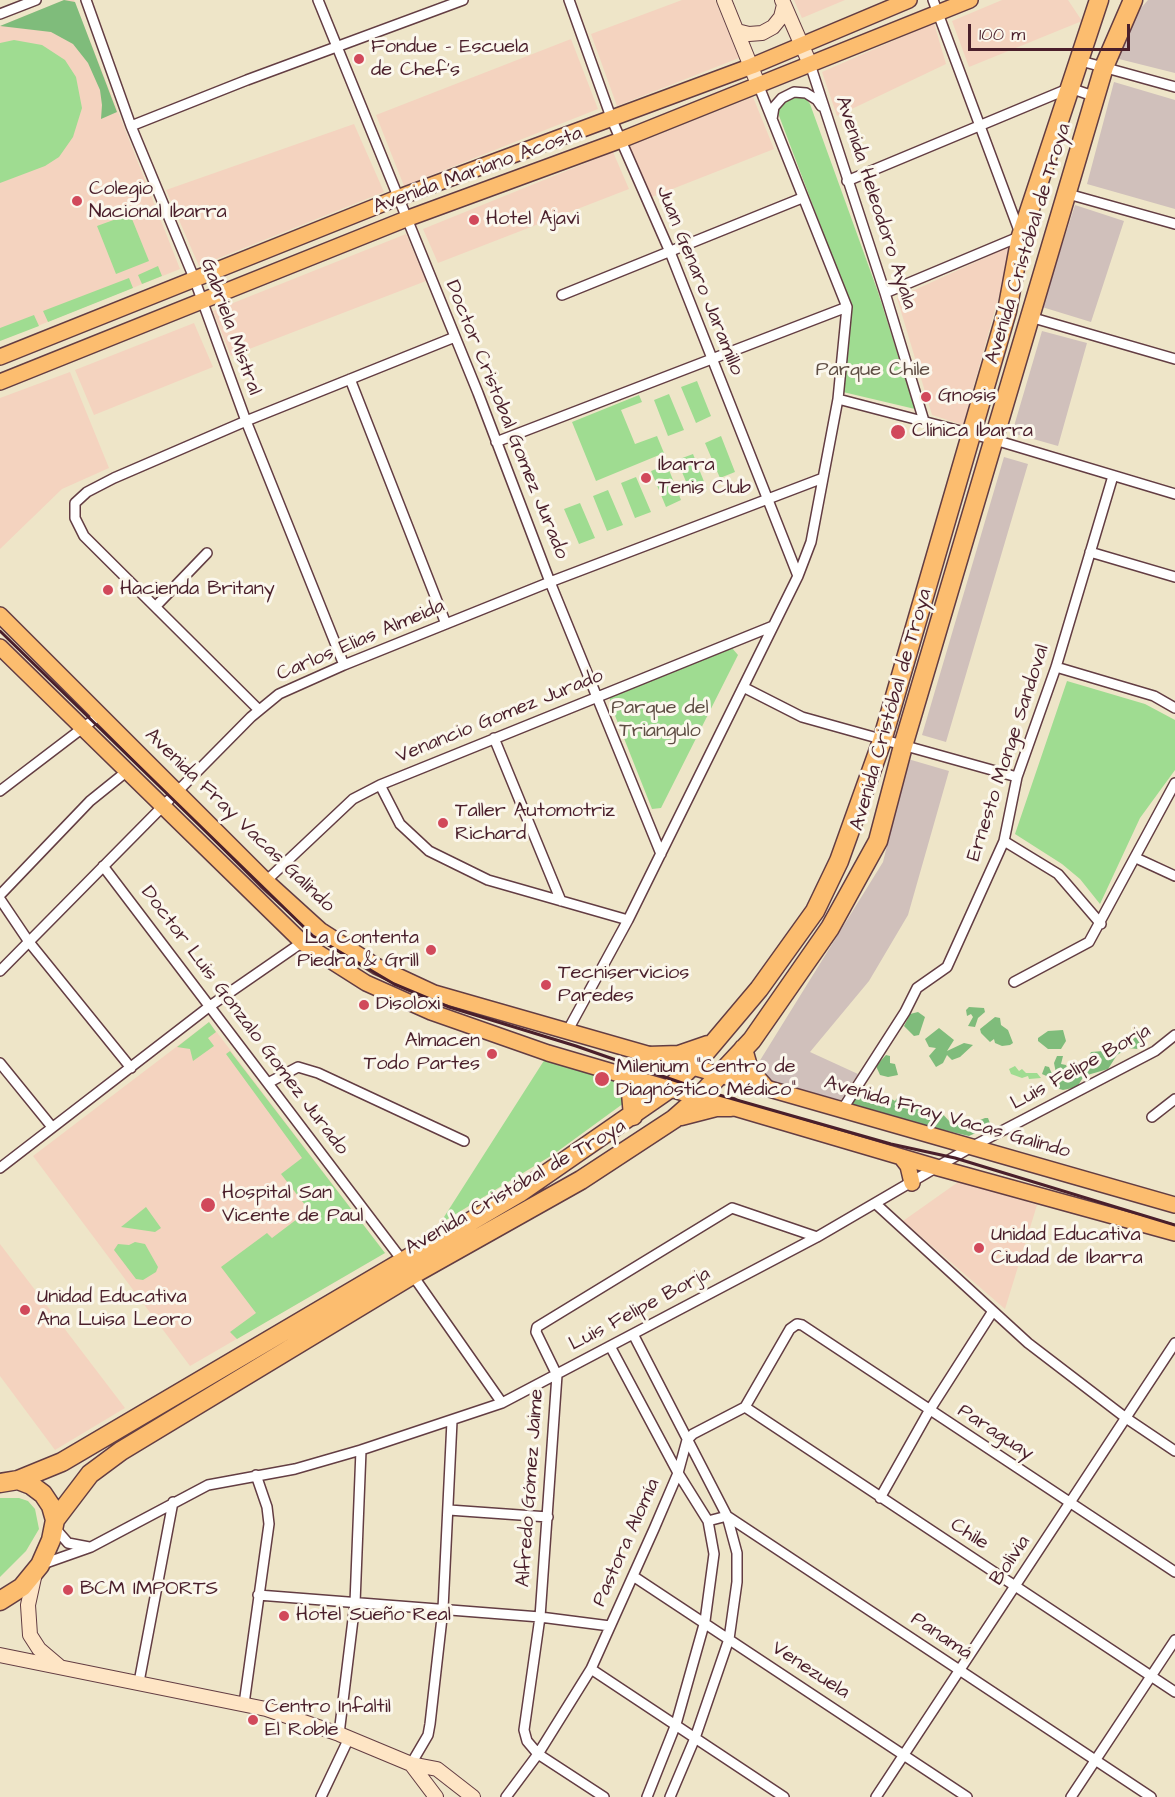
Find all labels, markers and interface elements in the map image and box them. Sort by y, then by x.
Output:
scale bar [971,12,1133,50]
text: 100 m [979,22,1025,47]
place label: Fondue - Escuela de Chef's [371,36,528,83]
marker: Fondue - Escuela de Chef's [352,52,366,66]
street label: Avenida Heleodoro Ayala [829,93,921,313]
street label: Avenida Cristóbal de Troya [981,121,1077,367]
street label: Avenida Mariano Acosta [370,122,586,220]
place label: Colegio Nacional Ibarra [89,178,227,225]
street label: Juan Genaro Jaramillo [650,183,748,379]
marker: Colegio Nacional Ibarra [70,194,84,208]
place label: Hotel Ajavi [486,208,579,232]
marker: Hotel Ajavi [467,213,481,227]
street label: Gabriela Mistral [194,255,266,399]
street label: Doctor Cristobal Gomez Jurado [439,277,573,563]
park label: Parque Chile [816,359,930,383]
place label: Gnosis [938,385,996,409]
marker: Gnosis [919,390,933,404]
place label: Clínica Ibarra [912,420,1033,444]
marker: Clínica Ibarra [889,423,907,441]
place label: Ibarra Tenis Club [658,454,751,501]
marker: Ibarra Tenis Club [639,471,653,485]
place label: Hacienda Britany [120,578,275,602]
marker: Hacienda Britany [101,583,115,597]
street label: Avenida Cristóbal de Troya [846,586,938,834]
street label: Carlos Elias Almeida [274,595,448,687]
street label: Ernesto Monge Sandoval [963,642,1055,864]
street label: Venancio Gomez Jurado [393,664,607,770]
park label: Parque del Triangulo [611,697,709,744]
street label: Avenida Fray Vacas Galindo [139,724,339,918]
place label: Taller Automotriz Richard [455,800,615,847]
marker: Taller Automotriz Richard [436,816,450,830]
street label: Doctor Luis Gonzalo Gomez Jurado [135,882,353,1160]
place label: La Contenta Piedra & Grill [297,927,419,974]
marker: La Contenta Piedra & Grill [424,943,438,957]
place label: Tecniservicios Paredes [558,962,689,1009]
marker: Tecniservicios Paredes [539,978,553,992]
place label: Disoloxi [376,993,440,1017]
marker: Disoloxi [357,998,371,1012]
street label: Luis Felipe Borja [1007,1020,1155,1116]
place label: Almacen Todo Partes [364,1030,480,1077]
marker: Almacen Todo Partes [485,1047,499,1061]
place label: Milenium "Centro de Diagnóstico Médico" [616,1056,796,1103]
marker: Milenium "Centro de Diagnóstico Médico" [593,1070,611,1088]
street label: Avenida Fray Vacas Galindo [821,1071,1073,1165]
street label: Avenida Cristóbal de Troya [401,1115,631,1261]
place label: Hospital San Vicente de Paul [222,1182,363,1229]
marker: Hospital San Vicente de Paul [199,1196,217,1214]
place label: Unidad Educativa Ciudad de Ibarra [991,1224,1143,1271]
marker: Unidad Educativa Ciudad de Ibarra [972,1241,986,1255]
street label: Luis Felipe Borja [565,1263,715,1357]
place label: Unidad Educativa Ana Luisa Leoro [37,1286,191,1333]
marker: Unidad Educativa Ana Luisa Leoro [18,1303,32,1317]
street label: Alfredo Gómez Jaime [512,1388,550,1588]
street label: Paraguay [953,1400,1037,1466]
street label: Pastora Alomía [588,1475,666,1611]
street label: Chile [945,1514,993,1556]
street label: Bolivia [986,1531,1036,1591]
place label: BCM IMPORTS [80,1578,218,1602]
marker: BCM IMPORTS [61,1583,75,1597]
place label: Hotel Sueño Real [296,1604,451,1628]
street label: Panamá [906,1608,976,1666]
marker: Hotel Sueño Real [277,1609,291,1623]
street label: Venezuela [766,1637,854,1705]
place label: Centro Infaltil El Roble [265,1696,391,1743]
marker: Centro Infaltil El Roble [246,1713,260,1727]

